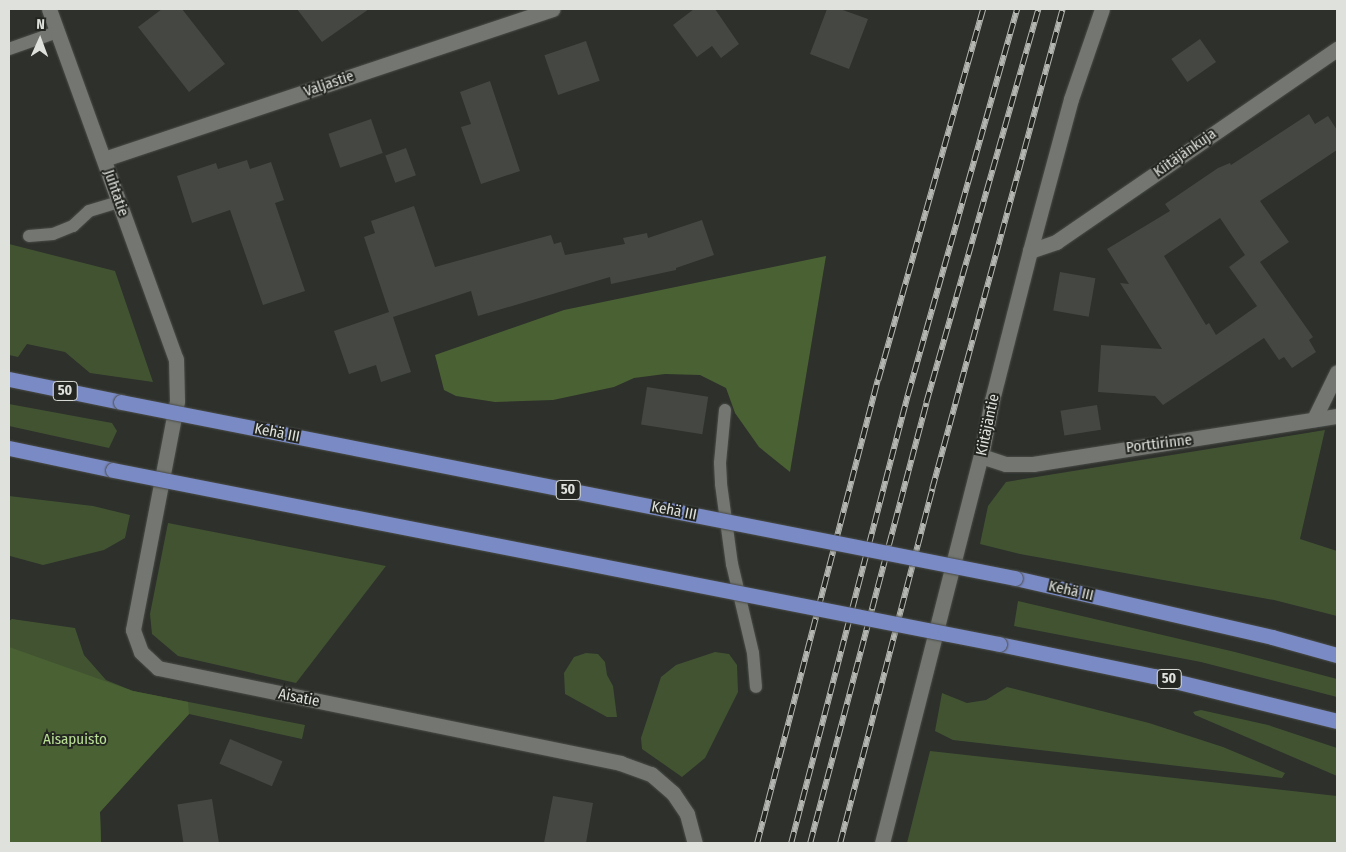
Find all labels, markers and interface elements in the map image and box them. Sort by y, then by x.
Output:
north arrow [15,15,65,65]
text: N [36,16,45,33]
street label: Valjastie [302,67,356,101]
street label: Kiitäjänkuja [1150,125,1220,181]
street label: Juhtatie [100,167,132,219]
road number: 50 [52,380,78,402]
street label: Kiitäjäntie [973,393,1003,457]
street label: Kehä III [253,420,301,446]
street label: Porttirinne [1125,431,1193,457]
road number: 50 [556,478,580,502]
street label: Kehä III [650,498,698,524]
street label: Kehä III [1047,577,1095,605]
road number: 50 [1156,668,1182,691]
street label: Aisatie [277,685,321,711]
park label: Aisapuisto [43,731,107,749]

